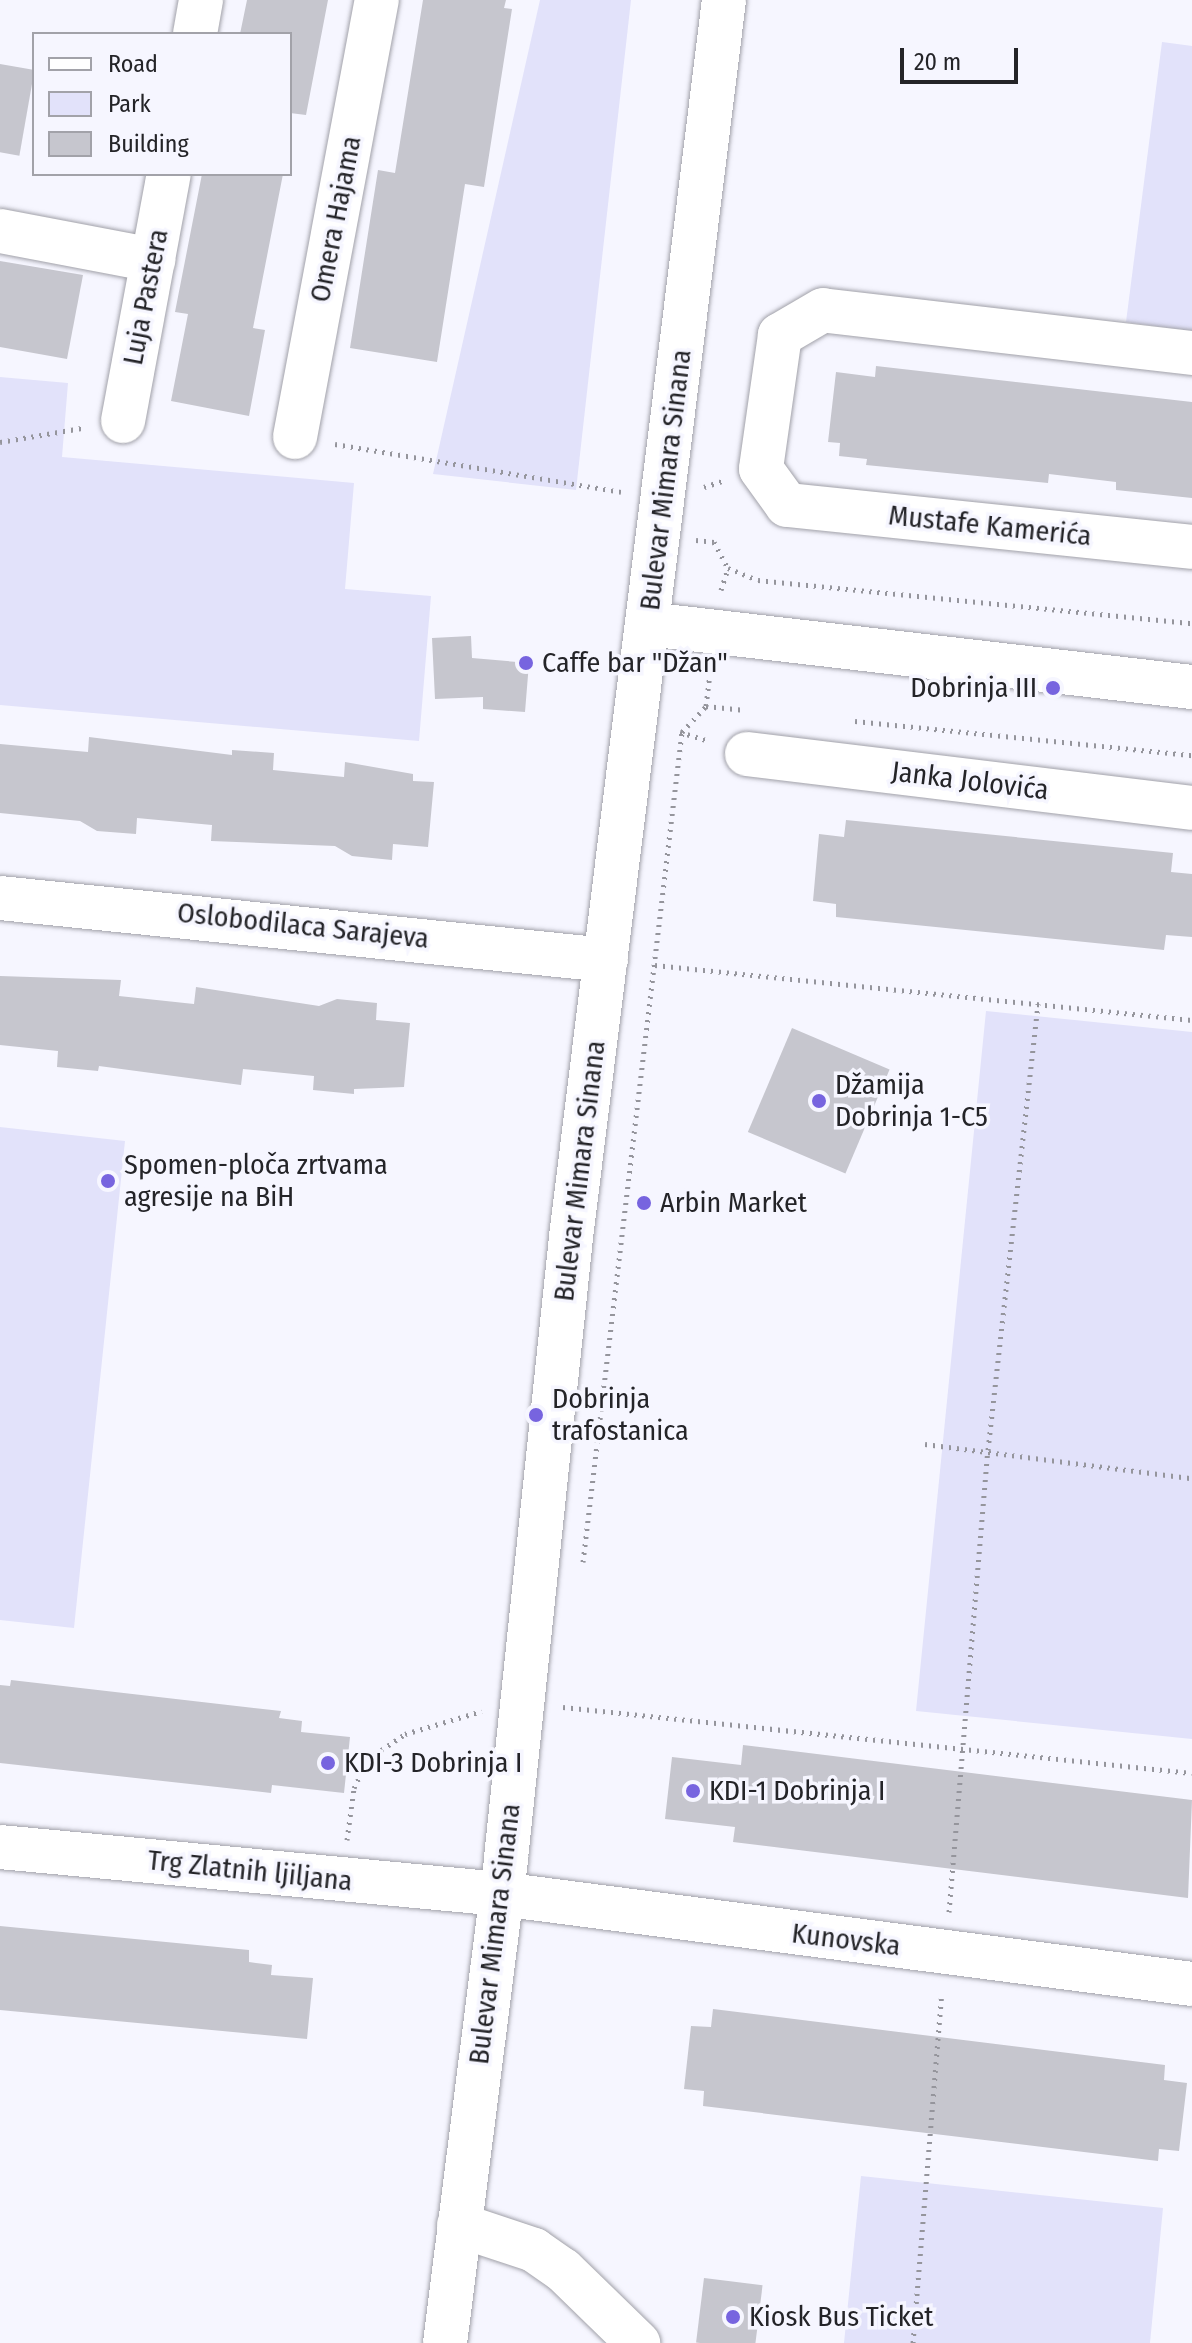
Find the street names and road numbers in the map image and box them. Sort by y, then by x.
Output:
street label: Omera Hajama [303,133,369,305]
street label: Luja Pastera [116,226,176,368]
street label: Bulevar Mimara Sinana [633,348,699,612]
street label: Mustafe Kamerića [887,499,1093,553]
street label: Janka Jolovića [889,755,1051,807]
street label: Oslobodilaca Sarajeva [176,896,430,956]
street label: Bulevar Mimara Sinana [547,1039,613,1303]
street label: Bulevar Mimara Sinana [462,1802,528,2066]
street label: Trg Zlatnih ljiljana [146,1844,354,1898]
street label: Kunovska [790,1917,902,1963]

